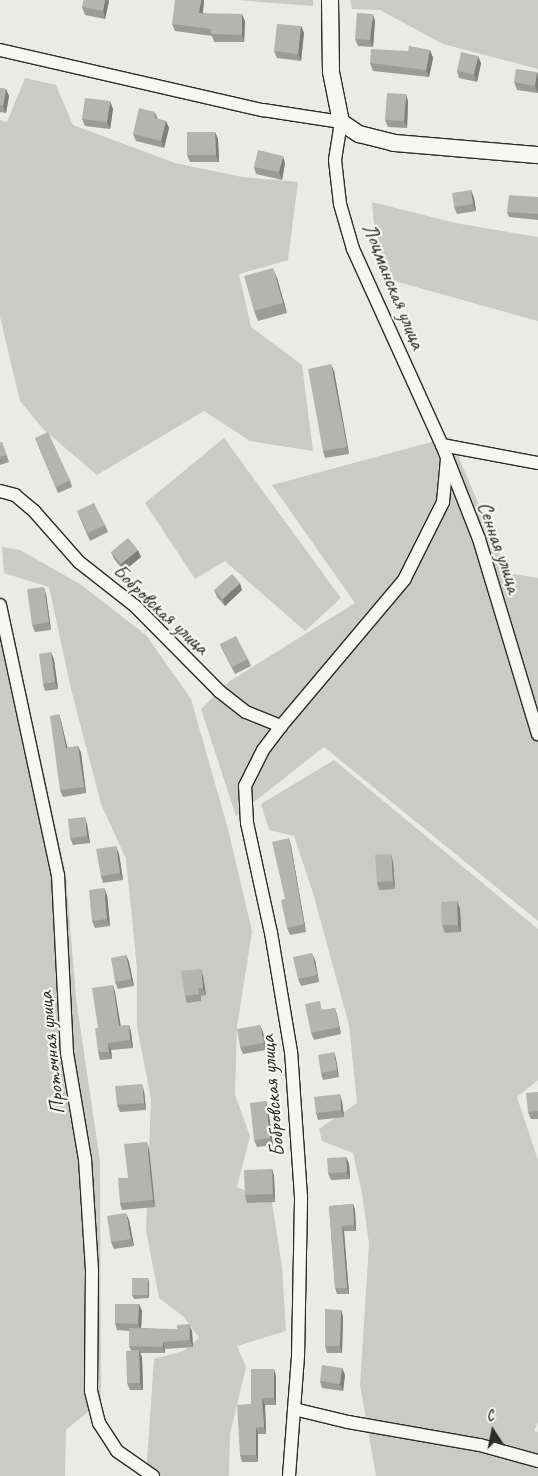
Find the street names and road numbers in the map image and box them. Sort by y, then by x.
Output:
street label: Лоцманская улица [357,219,431,353]
street label: Сенная улица [473,498,527,596]
street label: Бобровская улица [107,558,215,660]
street label: Проточная улица [32,989,70,1117]
street label: Бобровская улица [254,1034,290,1158]

